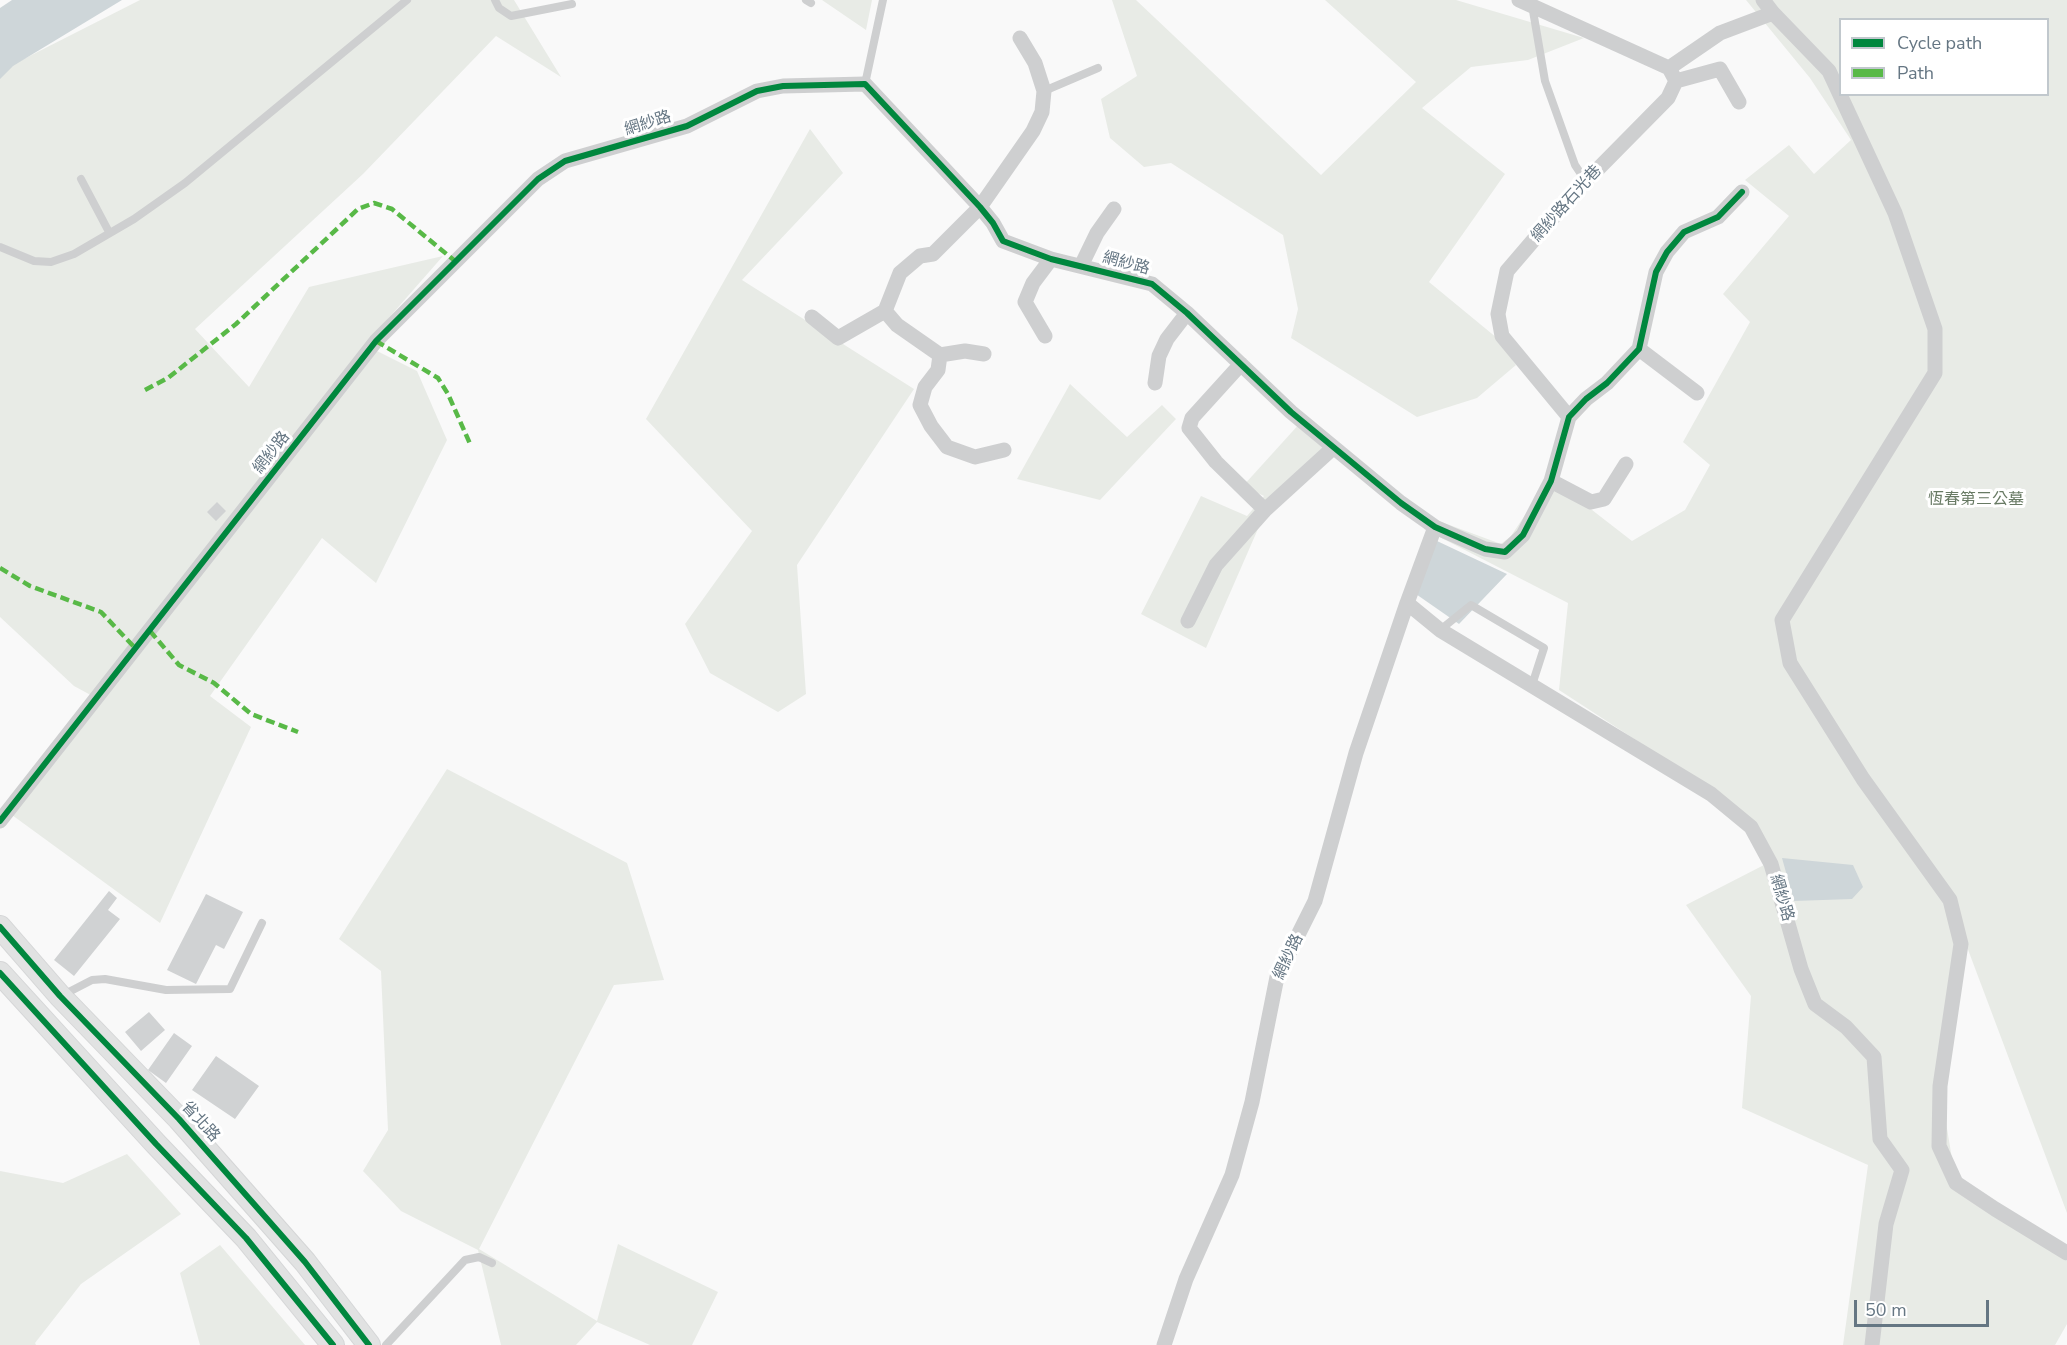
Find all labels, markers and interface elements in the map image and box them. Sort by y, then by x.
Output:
legend [1839,18,2049,96]
text: Cycle path [1897,31,1982,55]
text: Path [1897,61,1934,85]
street label: 網紗路 [622,108,674,140]
street label: 網紗路石光巷 [1528,162,1606,246]
street label: 網紗路 [1100,249,1152,279]
street label: 網紗路 [250,428,294,478]
park label: 恆春第三公墓 [1928,490,2024,510]
street label: 網紗路 [1765,872,1797,924]
street label: 網紗路 [1270,931,1308,983]
street label: 省北路 [177,1098,223,1146]
scale bar [1857,1288,1992,1326]
text: 50 m [1865,1298,1907,1322]

